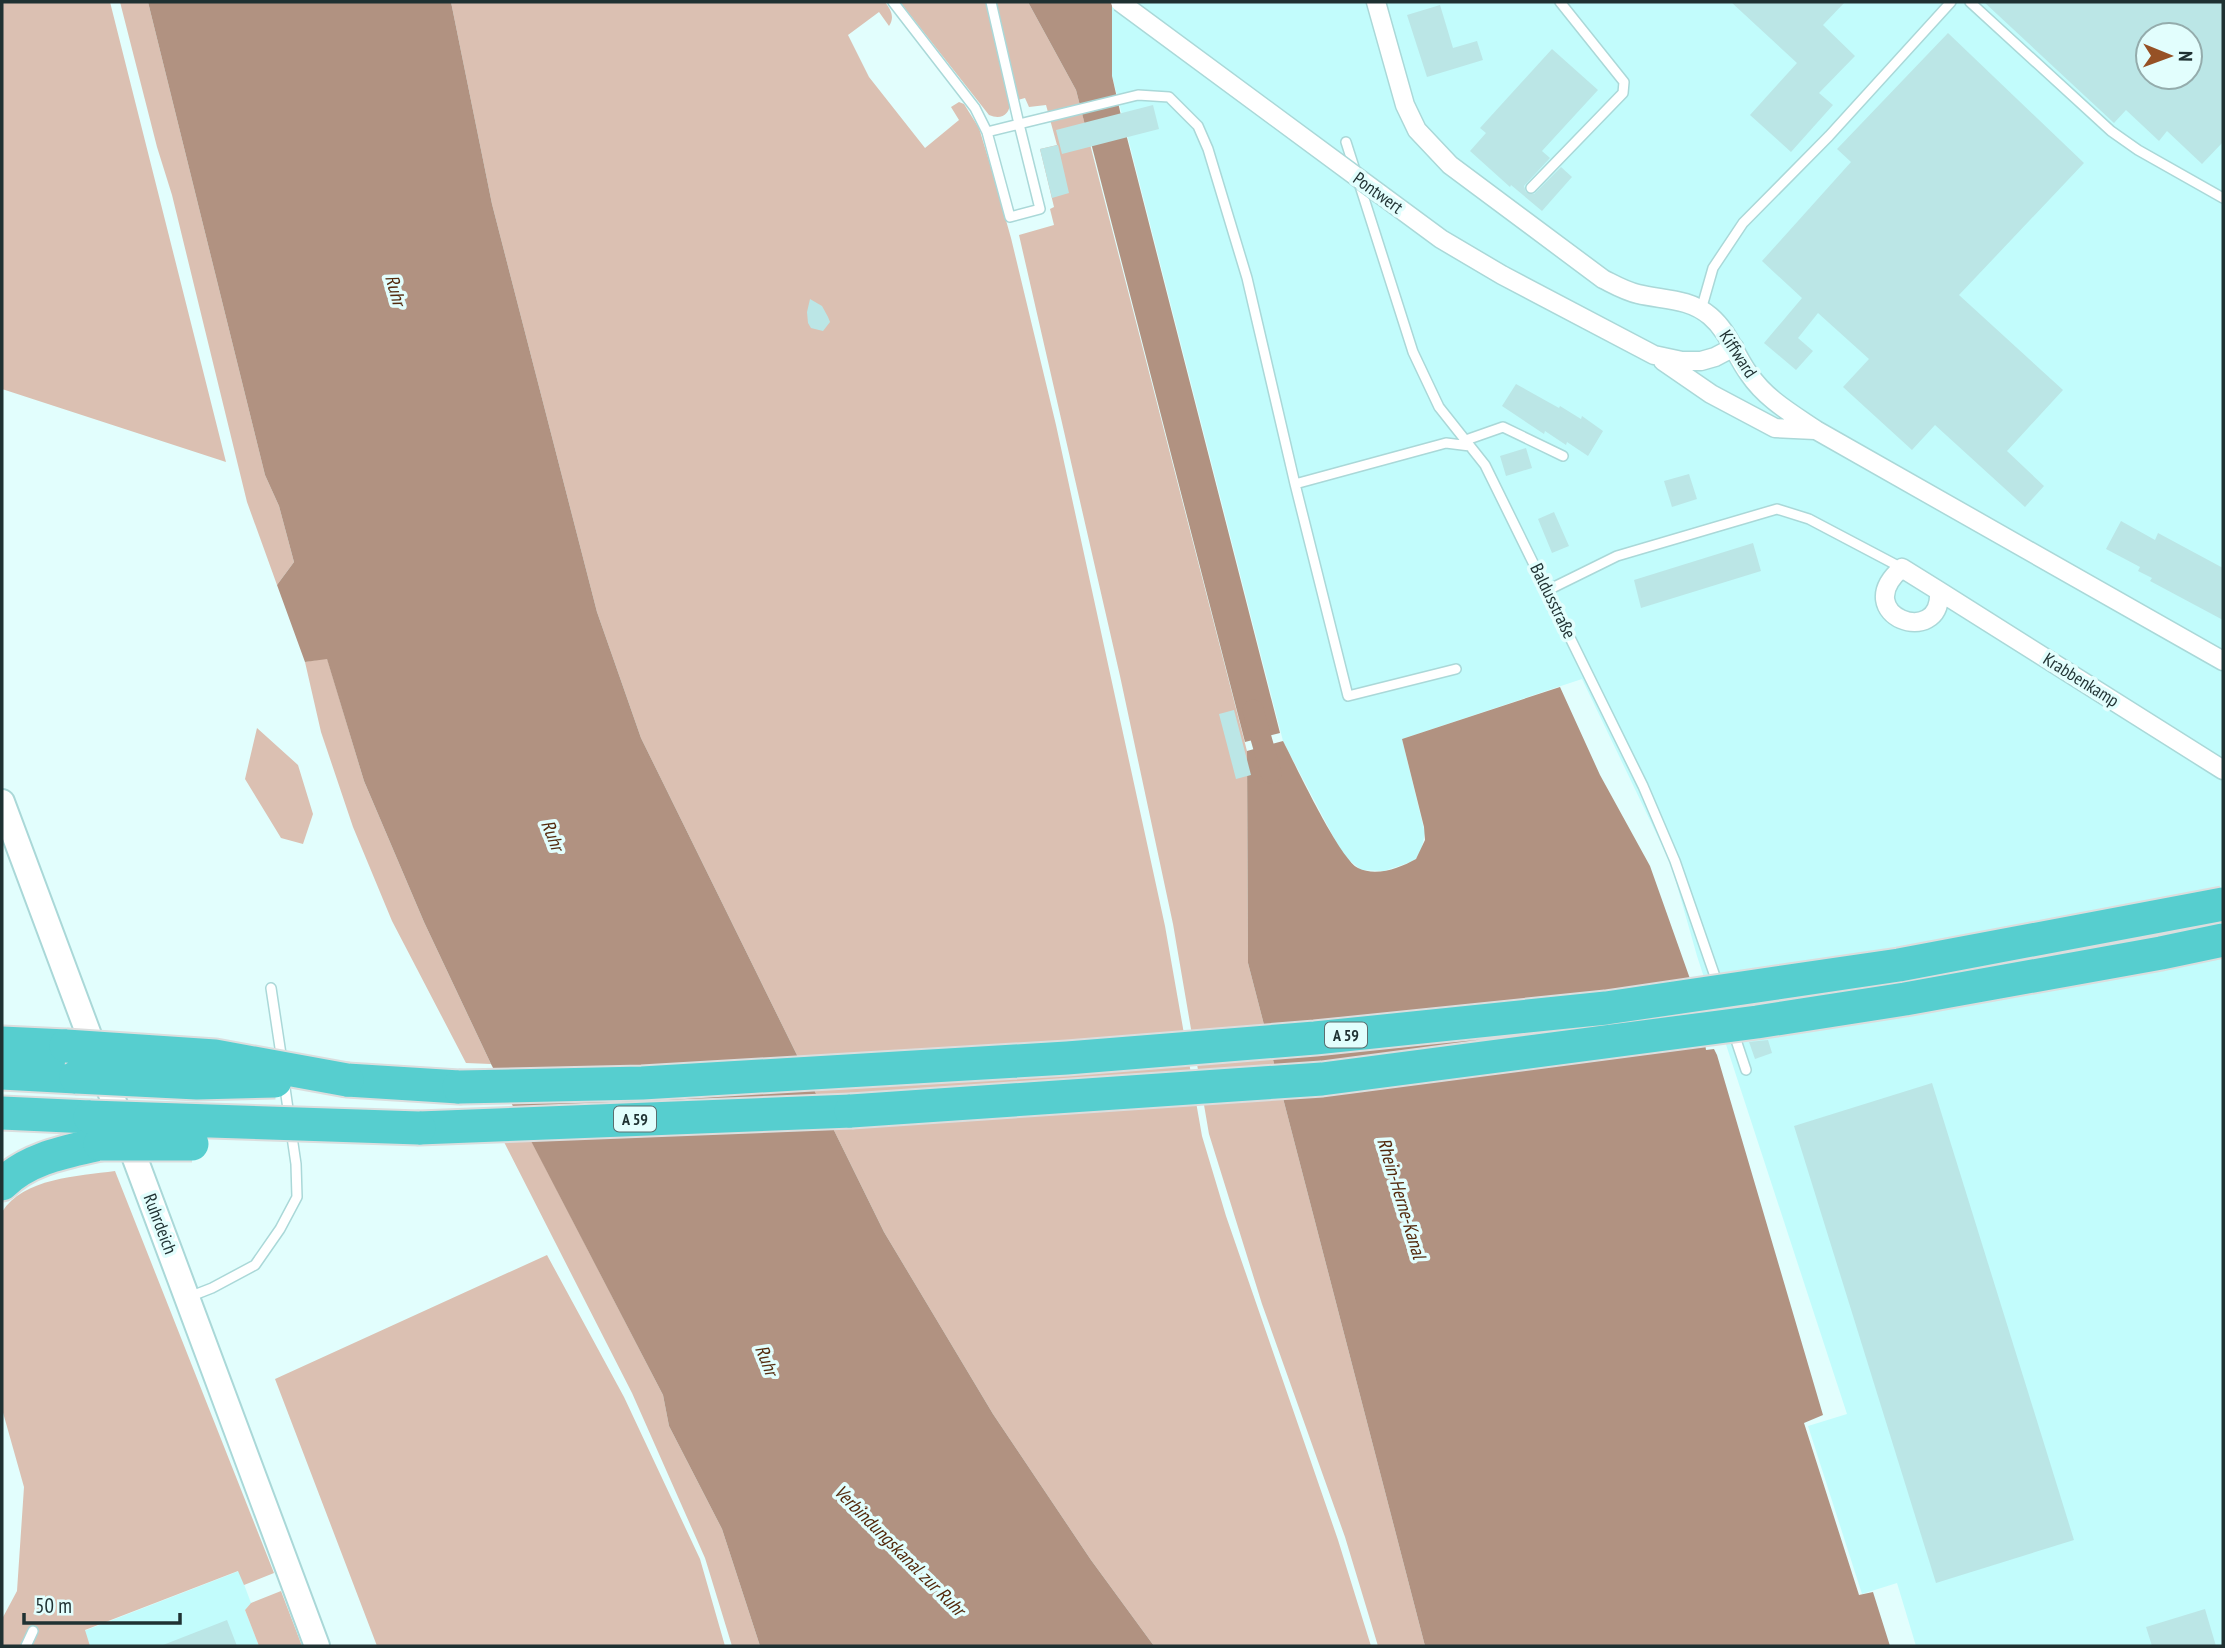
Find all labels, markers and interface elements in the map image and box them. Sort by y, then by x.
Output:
north arrow [2134,21,2204,91]
text: N [2174,51,2198,62]
street label: Pontwert [1349,167,1408,219]
water label: Ruhr [380,272,413,311]
street label: Kiffward [1714,325,1762,382]
street label: Baldusstraße [1525,559,1582,642]
street label: Krabbenkamp [2039,647,2124,712]
water label: Ruhr [536,816,571,856]
road number: A 59 [1325,1023,1367,1048]
road number: A 59 [614,1106,656,1132]
water label: Rhein-Herne-Kanal [1372,1135,1432,1263]
street label: Ruhrdeich [138,1190,182,1257]
water label: Ruhr [750,1341,785,1381]
water label: Verbindungskanal zur Ruhr [829,1479,973,1623]
scale bar [24,1582,180,1626]
text: 50 m [35,1592,72,1619]

